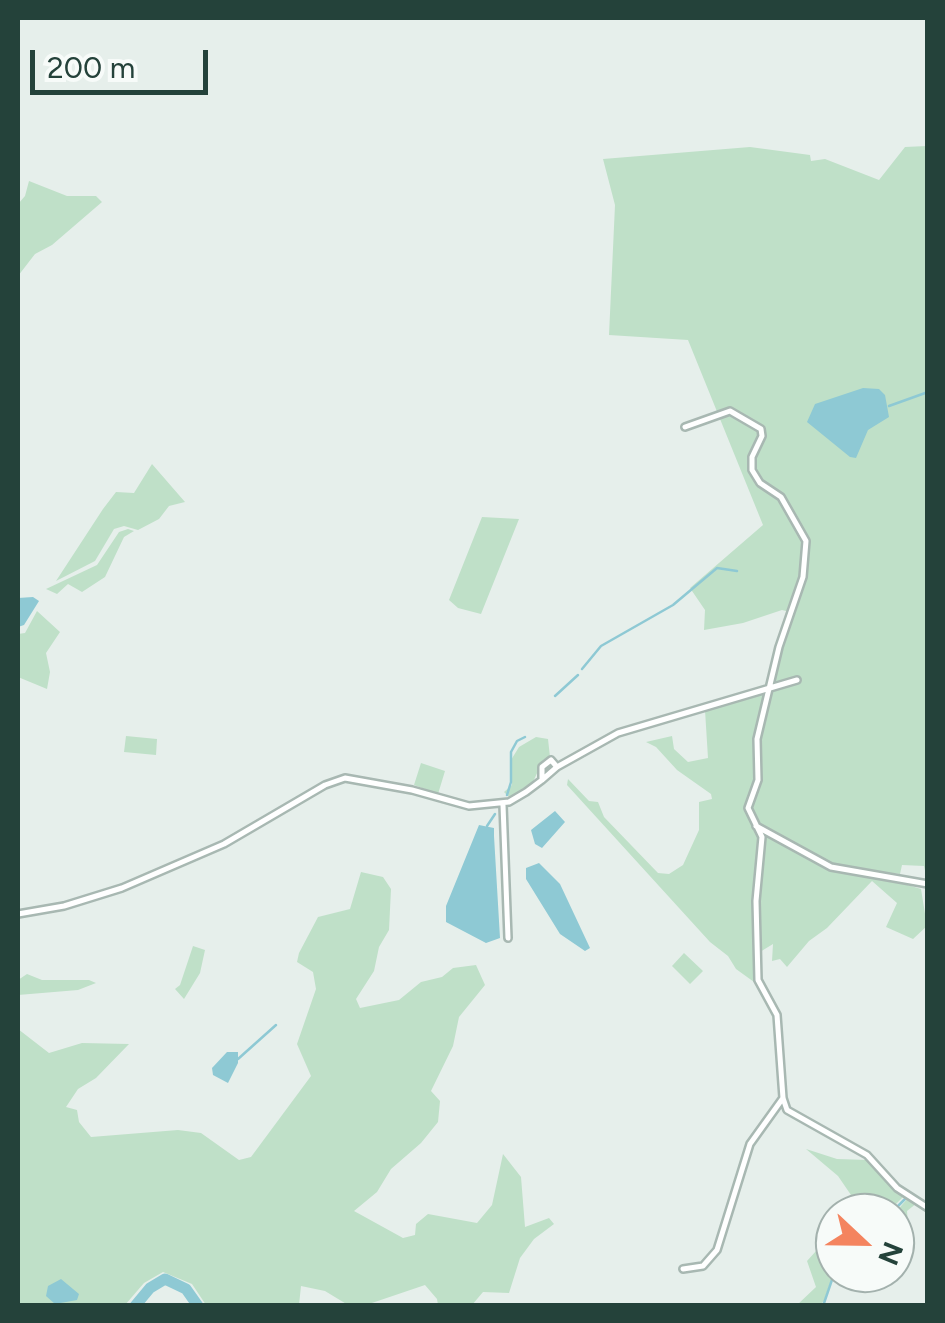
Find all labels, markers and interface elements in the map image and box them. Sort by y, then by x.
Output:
scale bar [35,30,212,92]
text: 200 m [47,49,135,86]
north arrow [815,1193,915,1293]
text: N [871,1237,911,1270]

